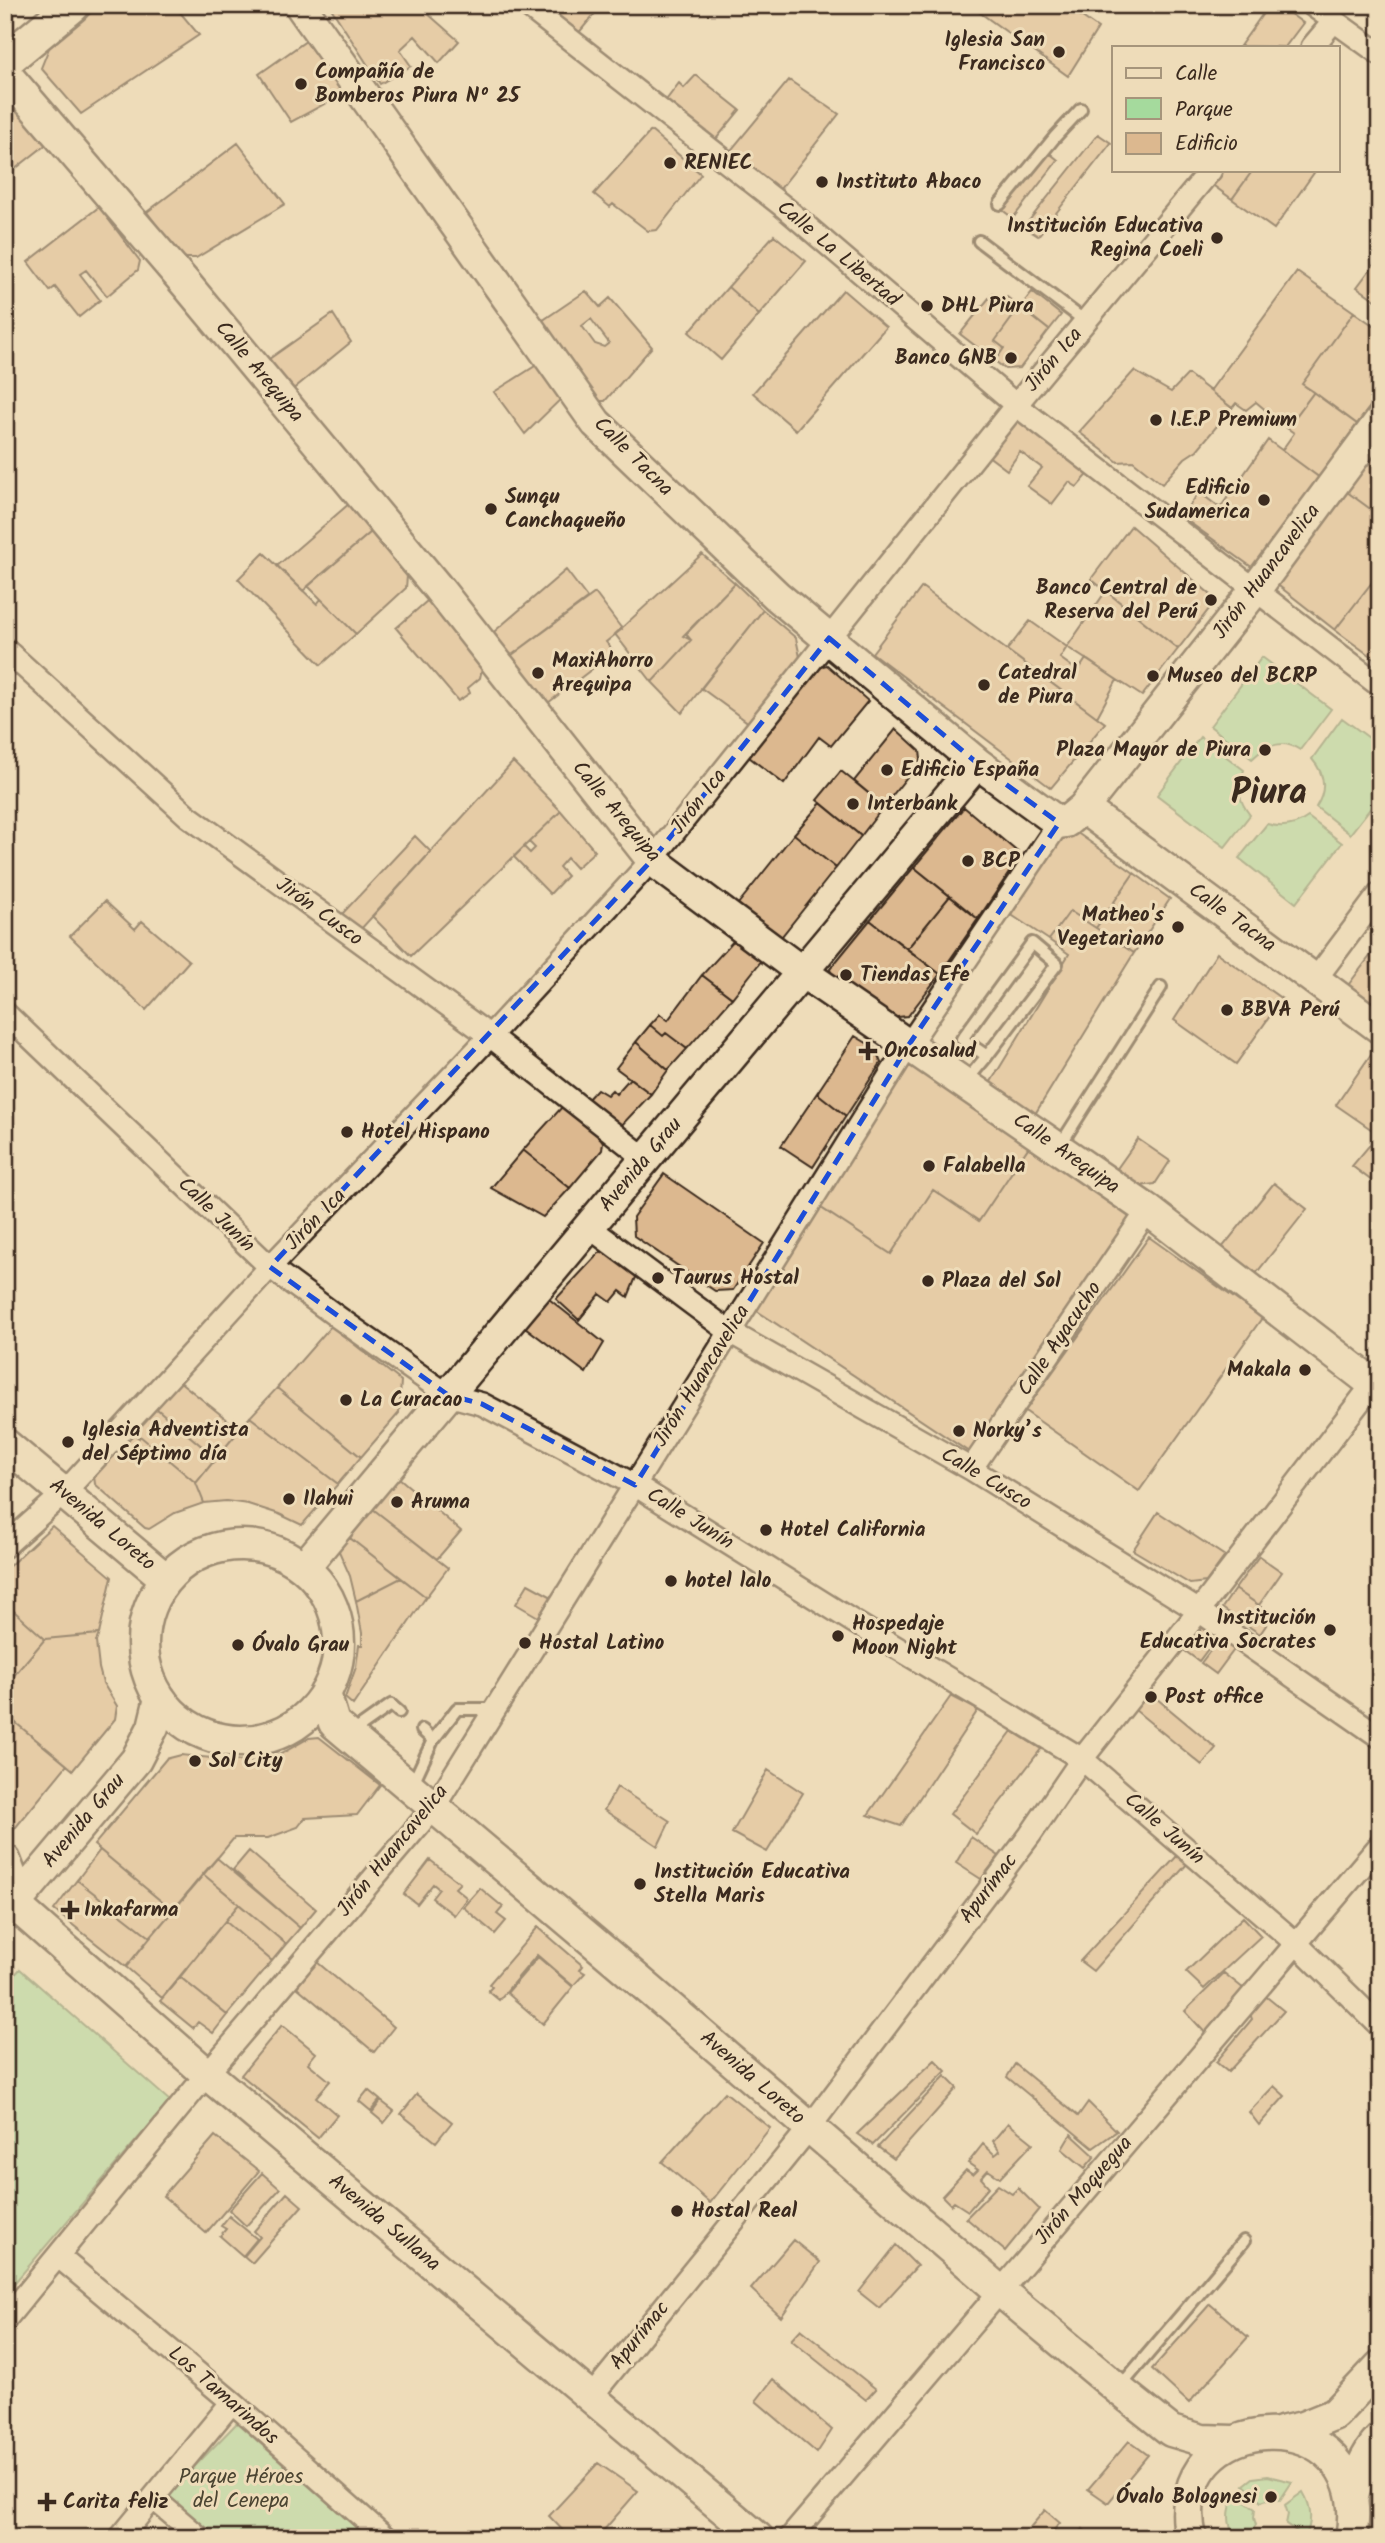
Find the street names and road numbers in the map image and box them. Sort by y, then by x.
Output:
street label: Calle La Libertad [769,192,907,316]
street label: Calle Arequipa [206,314,312,430]
street label: Jirón Ica [1017,320,1091,400]
street label: Calle Tacna [585,409,681,505]
street label: Jirón Huancavelica [1205,497,1329,647]
street label: Calle Arequipa [563,754,669,870]
street label: Jirón Ica [662,762,736,842]
street label: Jirón Cusco [268,869,370,955]
street label: Calle Tacna [1181,875,1283,961]
street label: Calle Arequipa [1005,1105,1127,1203]
street label: Avenida Grau [591,1110,691,1220]
street label: Calle Junín [169,1169,263,1261]
street label: Jirón Ica [278,1181,354,1259]
street label: Calle Ayacucho [1009,1275,1111,1403]
street label: Jirón Huancavelica [645,1298,759,1454]
street label: Calle Cusco [934,1439,1038,1519]
street label: Avenida Loreto [41,1470,163,1580]
street label: Calle Junín [640,1479,740,1559]
street label: Avenida Grau [34,1766,134,1876]
street label: Jirón Huancavelica [329,1777,457,1925]
street label: Calle Junín [1116,1784,1212,1874]
street label: Apurímac [952,1847,1026,1931]
street label: Avenida Loreto [692,2023,812,2133]
street label: Jirón Moquegua [1027,2129,1141,2253]
street label: Avenida Sullana [320,2166,448,2280]
street label: Apurímac [602,2294,678,2378]
street label: Los Tamarindos [160,2338,286,2454]

